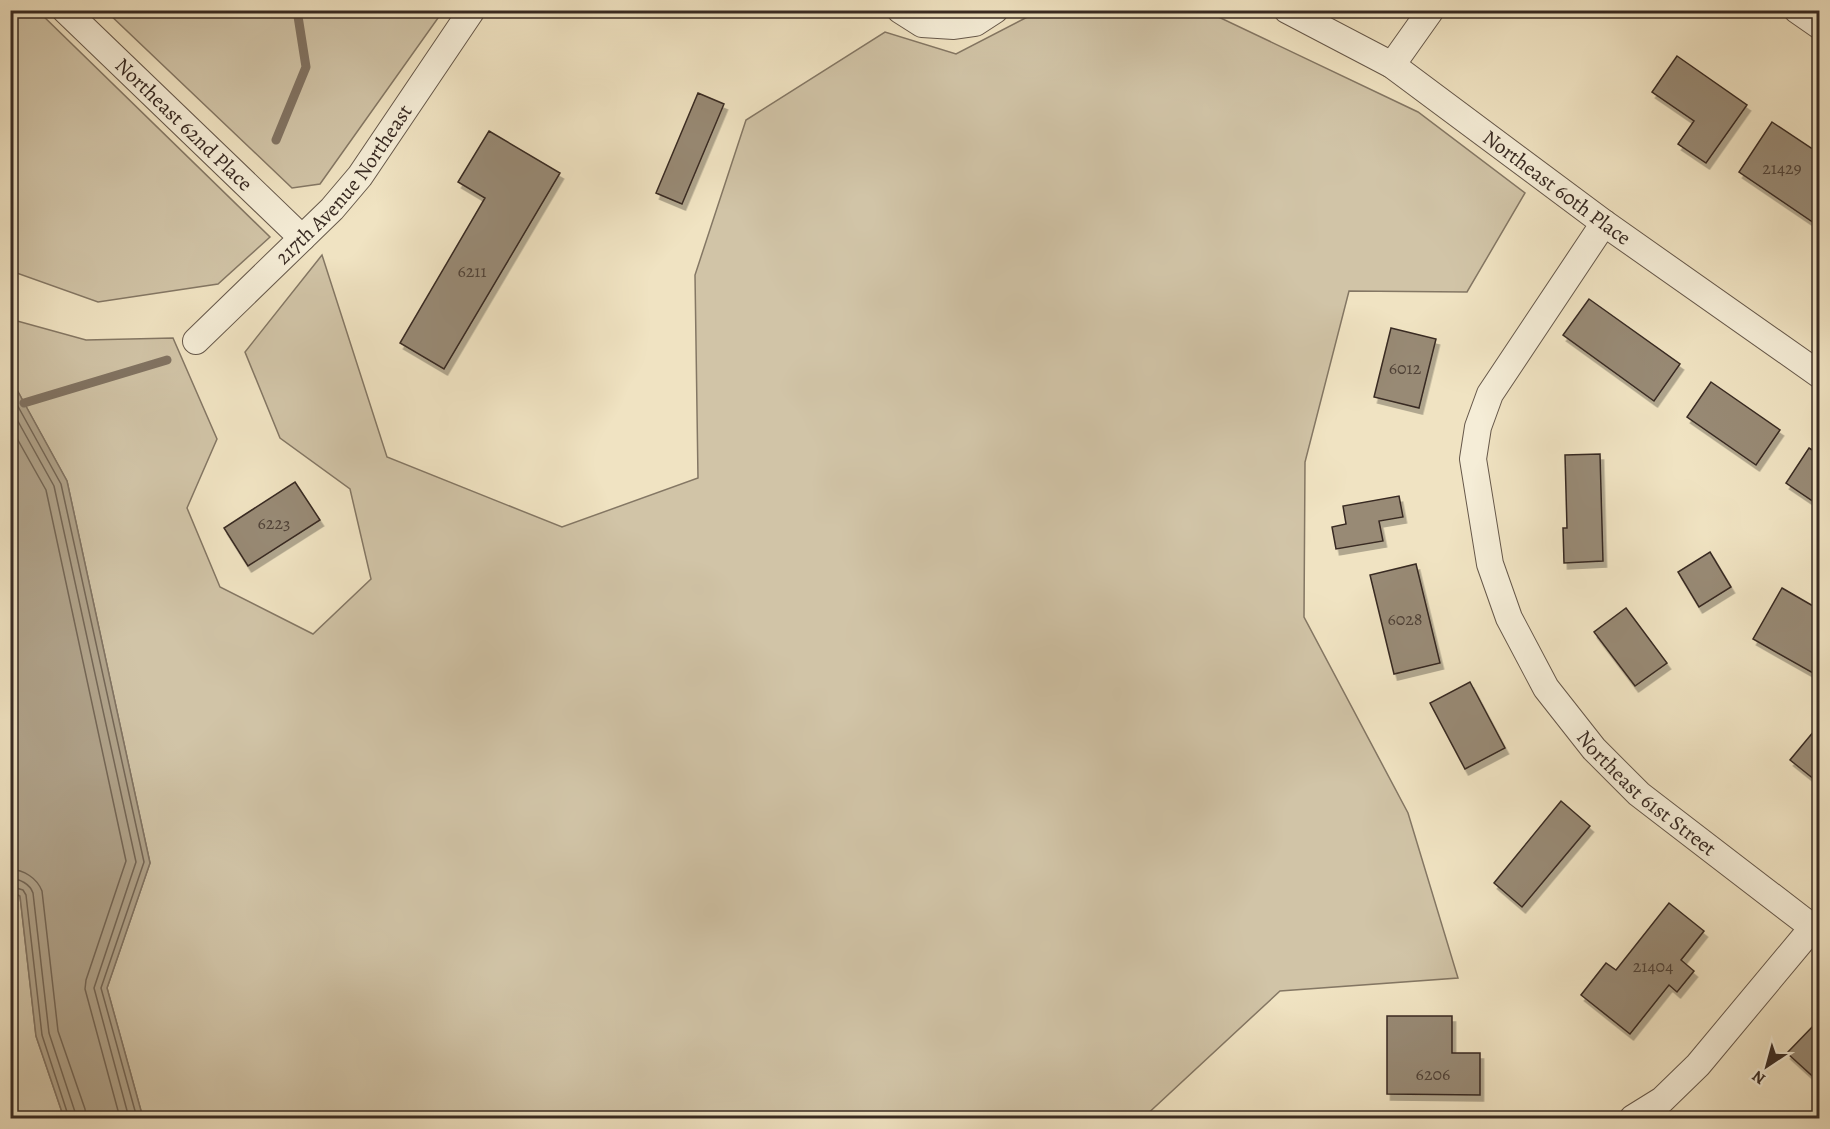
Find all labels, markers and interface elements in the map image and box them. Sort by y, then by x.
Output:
street label: Northeast 62nd Place [109,51,259,197]
street label: 217th Avenue Northeast [269,99,418,271]
street label: Northeast 60th Place [1477,123,1637,252]
house number: 21429 [1762,156,1802,180]
house number: 6211 [457,259,487,283]
house number: 6012 [1389,356,1422,380]
house number: 6223 [258,511,290,535]
house number: 6028 [1387,607,1423,631]
street label: Northeast 61st Street [1570,724,1722,862]
house number: 21404 [1633,954,1673,978]
north arrow [1737,1036,1797,1096]
house number: 6206 [1416,1062,1450,1086]
text: N [1747,1065,1770,1090]

